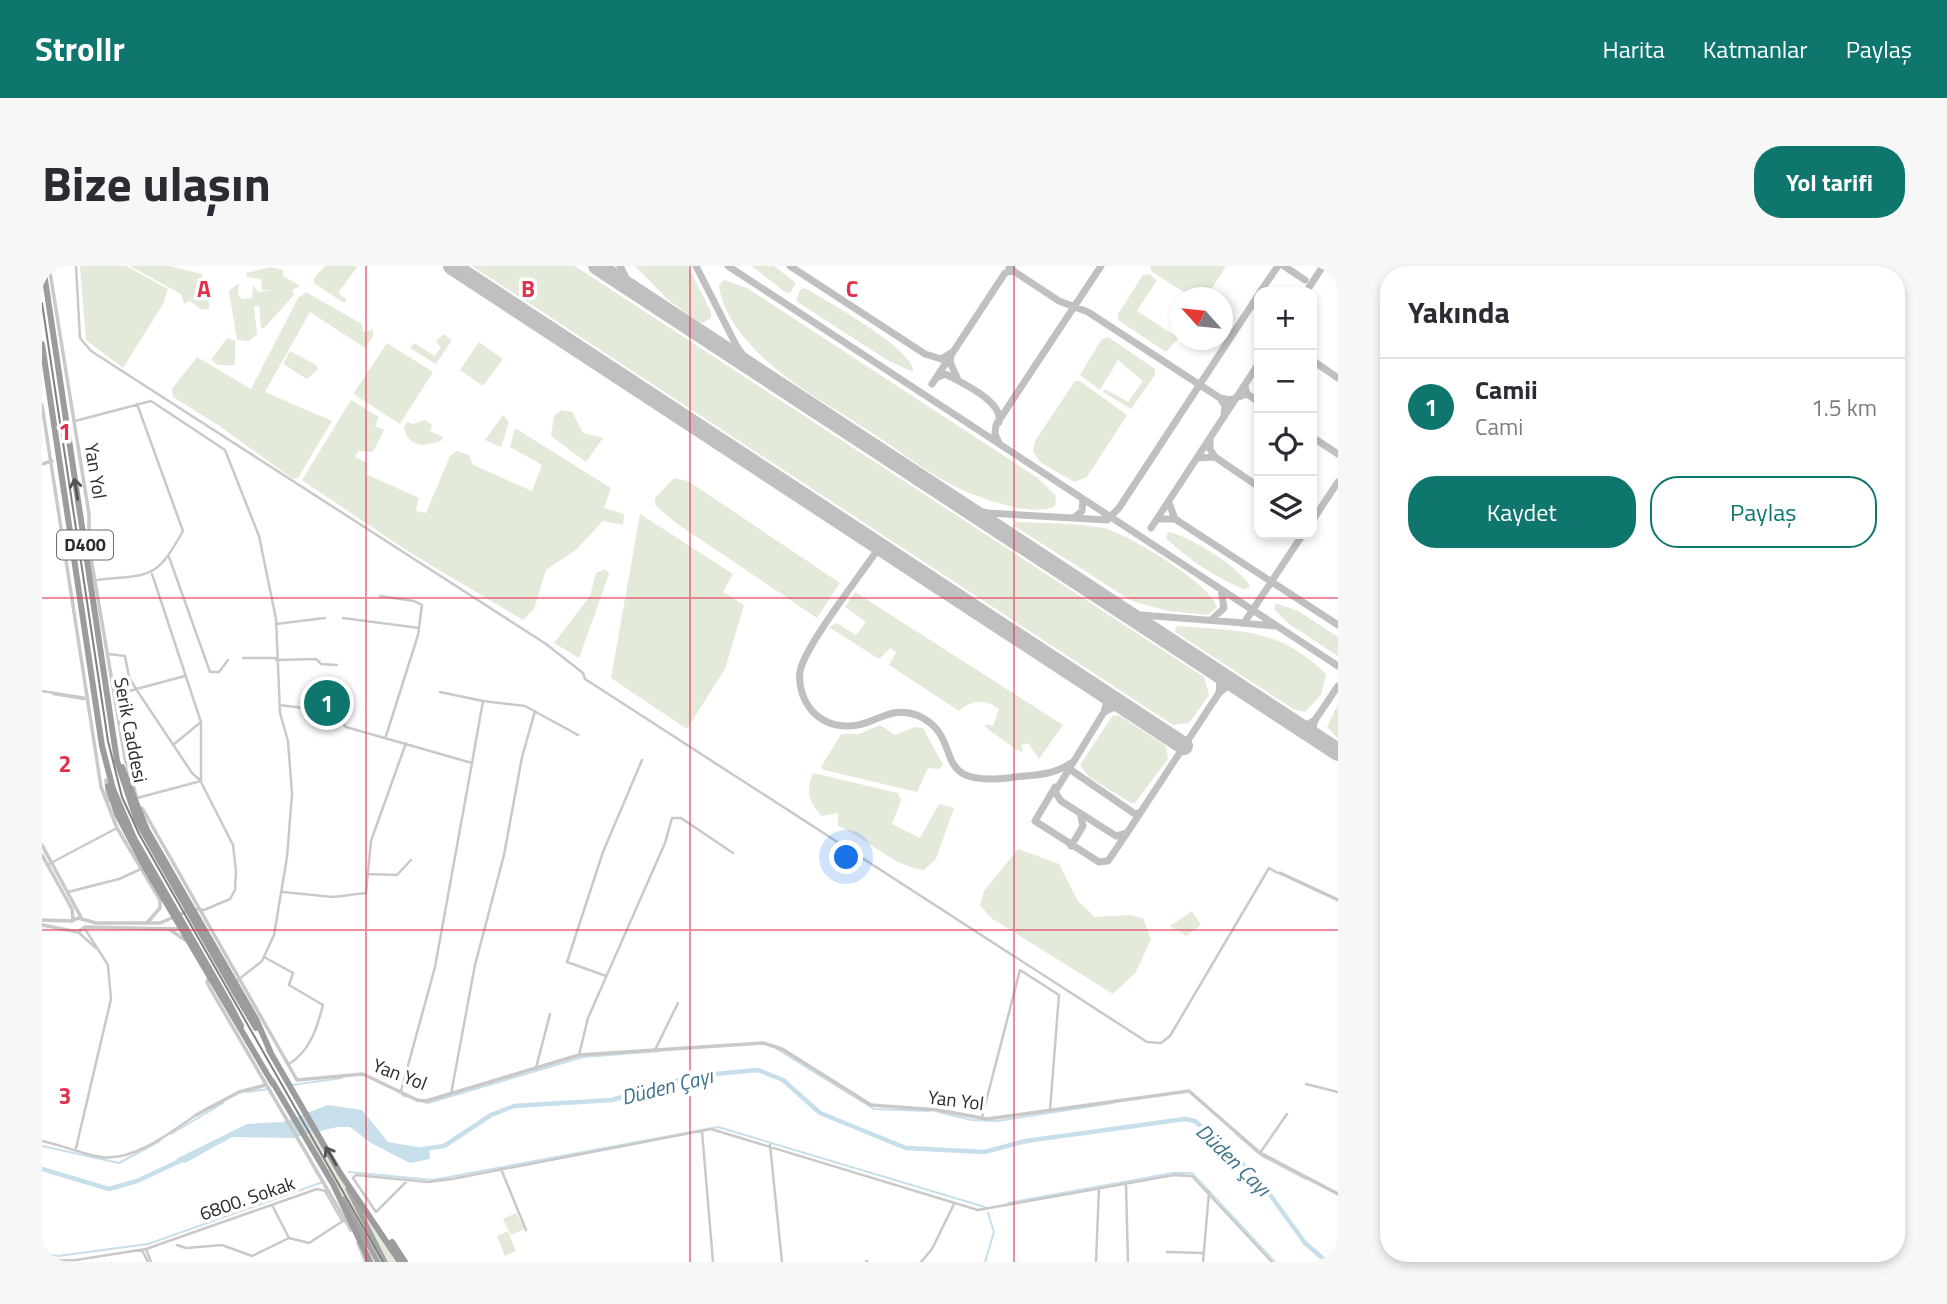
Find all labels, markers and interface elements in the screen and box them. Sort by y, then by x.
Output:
text: Strollr [35,24,125,74]
text: Harita [1602,31,1665,67]
text: Katmanlar [1703,31,1808,67]
text: Paylaş [1846,31,1912,67]
text: Bize ulaşın [42,145,271,220]
button: Yol tarifi [1754,146,1905,218]
text: A [197,271,211,306]
text: B [521,271,535,306]
text: C [846,271,858,306]
north arrow [1170,287,1233,350]
map controls [1254,287,1317,539]
button: + [1254,287,1317,350]
text: Yakında [1408,289,1510,335]
button: − [1254,350,1317,413]
text: Camii [1475,370,1538,409]
text: 1 [1425,390,1437,425]
text: 1.5 km [1811,390,1877,425]
text: Cami [1475,409,1523,444]
button: locate [1254,413,1317,476]
text: 1 [59,414,71,449]
street label: Yan Yol [78,441,115,501]
button: layers [1254,476,1317,539]
button: Kaydet [1408,476,1636,548]
button: Paylaş [1650,476,1877,548]
one-way arrow [70,479,83,501]
road number: D400 [57,530,113,559]
street label: Serik Caddesi [107,675,156,785]
pin: 1 [304,677,350,729]
text: 2 [59,746,71,781]
your location [829,840,863,874]
street label: Yan Yol [369,1050,432,1097]
water label: Düden Çayı [618,1059,717,1113]
text: 3 [59,1078,71,1113]
street label: Yan Yol [926,1082,986,1117]
water label: Düden Çayı [1189,1115,1280,1204]
one-way arrow [324,1146,337,1167]
street label: 6800. Sokak [195,1168,298,1227]

